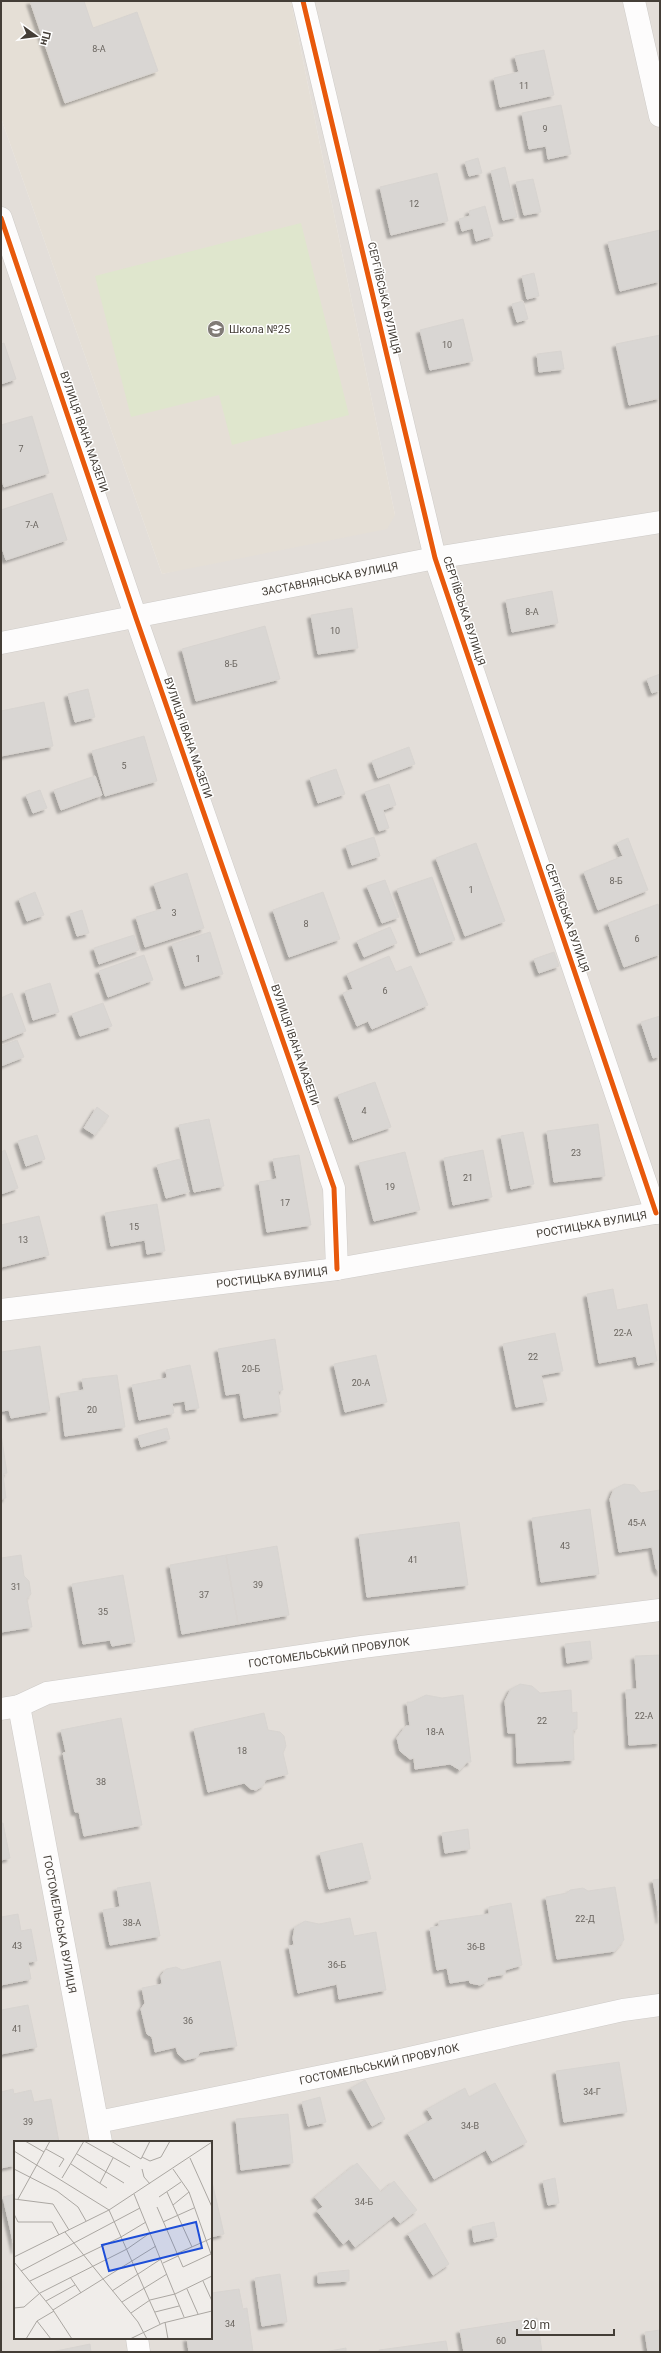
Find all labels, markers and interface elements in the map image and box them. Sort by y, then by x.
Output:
north arrow [16,16,56,56]
text: Пн [37,30,53,47]
house number: 8-А [92,44,106,54]
house number: 11 [519,81,529,91]
house number: 9 [542,124,548,134]
house number: 12 [409,199,419,209]
street label: СЕРГІЇВСЬКА ВУЛИЦЯ [365,241,403,355]
school or university icon: Школа №25 [206,319,226,339]
place label: Школа №25 [229,323,290,336]
house number: 10 [442,340,452,350]
street label: ВУЛИЦЯ ІВАНА МАЗЕПИ [57,370,111,494]
house number: 7 [18,444,24,454]
house number: 7-А [25,520,39,530]
street label: СЕРГІЇВСЬКА ВУЛИЦЯ [440,555,488,667]
street label: ЗАСТАВНЯНСЬКА ВУЛИЦЯ [260,559,399,598]
house number: 8-А [525,607,539,617]
house number: 10 [330,626,340,636]
house number: 8-Б [224,659,238,669]
street label: ВУЛИЦЯ ІВАНА МАЗЕПИ [161,676,215,800]
house number: 5 [121,761,127,771]
street label: СЕРГІЇВСЬКА ВУЛИЦЯ [542,862,592,974]
house number: 8-Б [609,876,623,886]
house number: 1 [468,885,474,895]
house number: 3 [171,908,177,918]
house number: 8 [303,919,309,929]
house number: 6 [634,934,640,944]
house number: 1 [195,954,201,964]
street label: ВУЛИЦЯ ІВАНА МАЗЕПИ [268,983,322,1107]
house number: 6 [382,986,388,996]
house number: 4 [361,1106,367,1116]
house number: 23 [571,1148,581,1158]
house number: 21 [463,1173,473,1183]
house number: 19 [385,1182,395,1192]
house number: 17 [280,1198,290,1208]
street label: РОСТИЦЬКА ВУЛИЦЯ [535,1208,648,1240]
house number: 15 [129,1222,139,1232]
house number: 13 [18,1235,28,1245]
street label: РОСТИЦЬКА ВУЛИЦЯ [216,1264,328,1290]
house number: 22-А [614,1328,632,1338]
house number: 22 [528,1352,538,1362]
house number: 20-Б [242,1364,260,1374]
house number: 20-А [352,1378,370,1388]
house number: 20 [87,1405,97,1415]
house number: 45-А [628,1518,646,1528]
house number: 43 [560,1541,570,1551]
house number: 41 [408,1555,418,1565]
house number: 39 [253,1580,263,1590]
house number: 31 [11,1582,21,1592]
house number: 37 [199,1590,209,1600]
house number: 35 [98,1607,108,1617]
street label: ГОСТОМЕЛЬСЬКИЙ ПРОВУЛОК [247,1635,411,1670]
house number: 22-А [635,1711,653,1721]
house number: 22 [537,1716,547,1726]
house number: 18-А [426,1727,444,1737]
house number: 18 [237,1746,247,1756]
house number: 38 [96,1777,106,1787]
street label: ГОСТОМЕЛЬСЬКА ВУЛИЦЯ [41,1854,79,1994]
house number: 22-Д [575,1914,595,1924]
house number: 38-А [123,1918,141,1928]
house number: 43 [12,1941,22,1951]
house number: 36-В [467,1942,485,1952]
house number: 36-Б [328,1960,346,1970]
house number: 36 [183,2016,193,2026]
house number: 41 [12,2024,22,2034]
street label: ГОСТОМЕЛЬСЬКИЙ ПРОВУЛОК [298,2040,461,2087]
house number: 34-Г [583,2087,601,2097]
house number: 39 [23,2117,33,2127]
house number: 34-В [461,2121,479,2131]
inset map [14,2141,212,2339]
house number: 34-Б [355,2197,373,2207]
scale bar [517,2311,614,2337]
text: 20 m [523,2318,550,2332]
house number: 34 [225,2319,235,2329]
house number: 60 [496,2336,506,2346]

